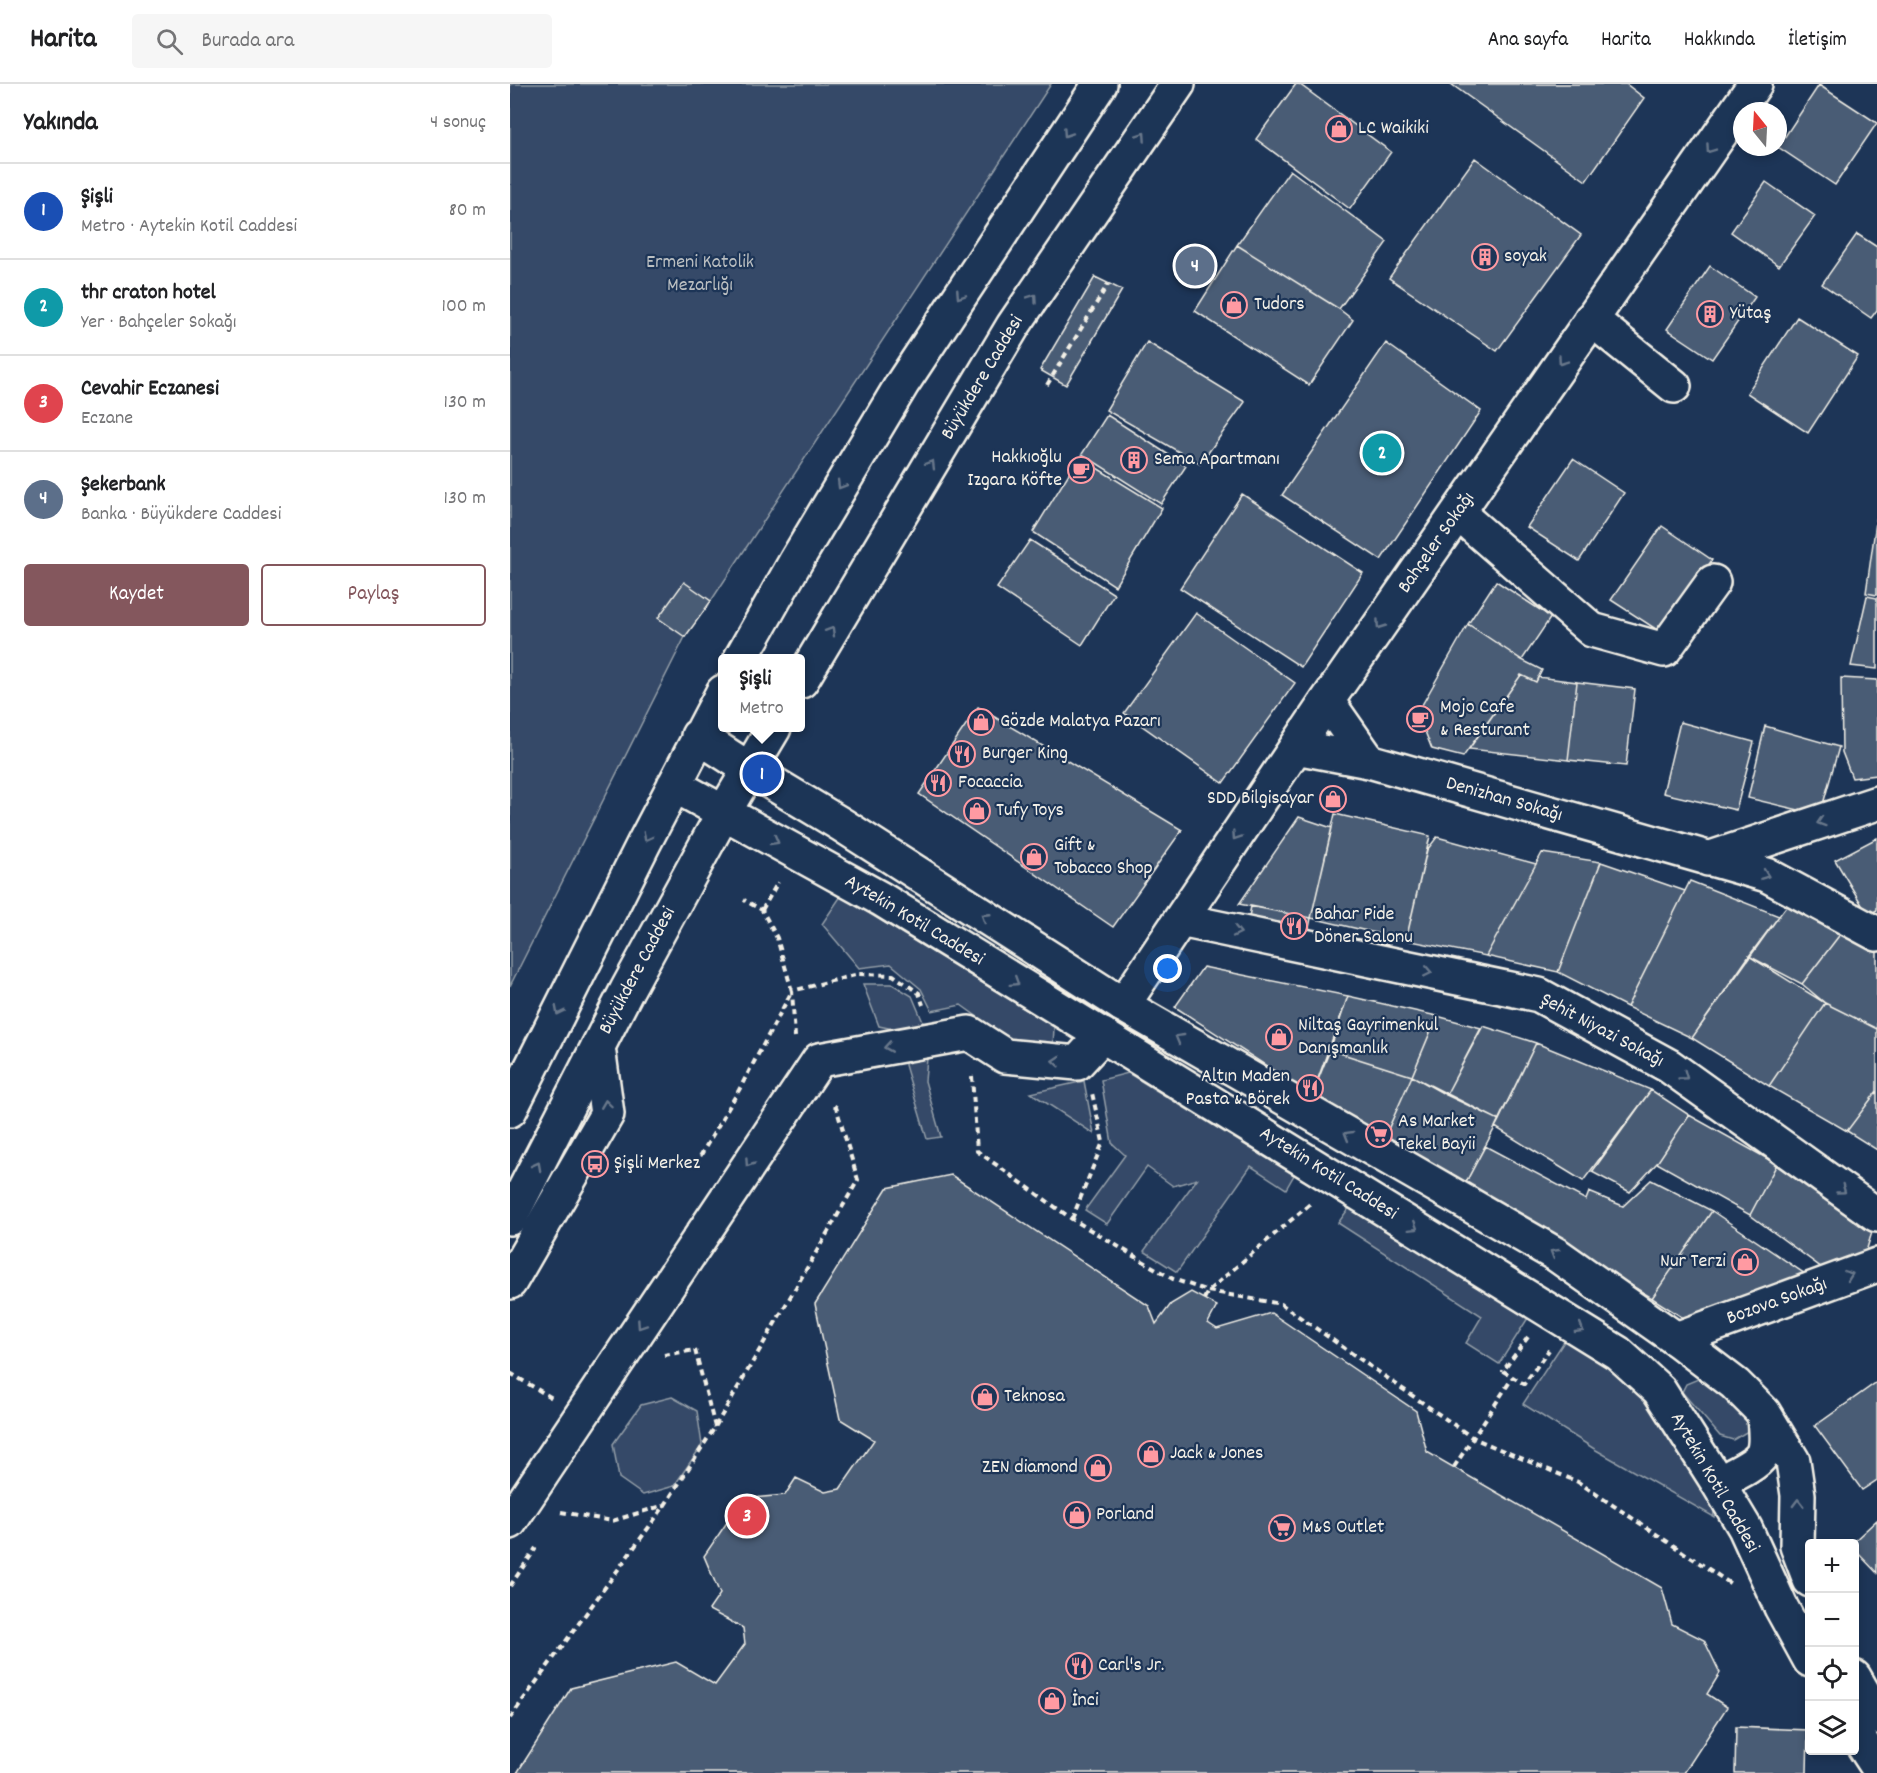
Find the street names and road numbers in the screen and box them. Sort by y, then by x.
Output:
street label: Büyükdere Caddesi [935,310,1031,446]
street label: Bahçeler Sokağı [1392,487,1482,599]
street label: Denizhan Sokağı [1443,770,1565,830]
street label: Aytekin Kotil Caddesi [839,868,989,974]
street label: Büyükdere Caddesi [593,902,684,1040]
street label: Şehit Niyazi Sokağı [1535,987,1669,1075]
street label: Aytekin Kotil Caddesi [1253,1120,1403,1228]
street label: Bozova Sokağı [1723,1271,1831,1333]
street label: Aytekin Kotil Caddesi [1662,1407,1766,1559]

